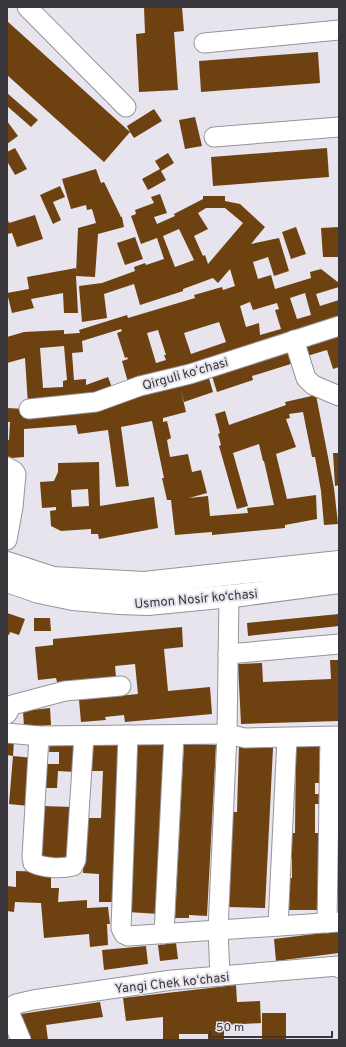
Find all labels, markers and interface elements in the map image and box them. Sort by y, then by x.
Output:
street label: Qirguli koʻchasi [141,355,230,395]
street label: Usmon Nosir ko‘chasi [134,587,259,613]
street label: Yangi Chek koʻchasi [114,970,230,998]
scale bar [210,1013,332,1039]
text: 50 m [216,1020,244,1036]

